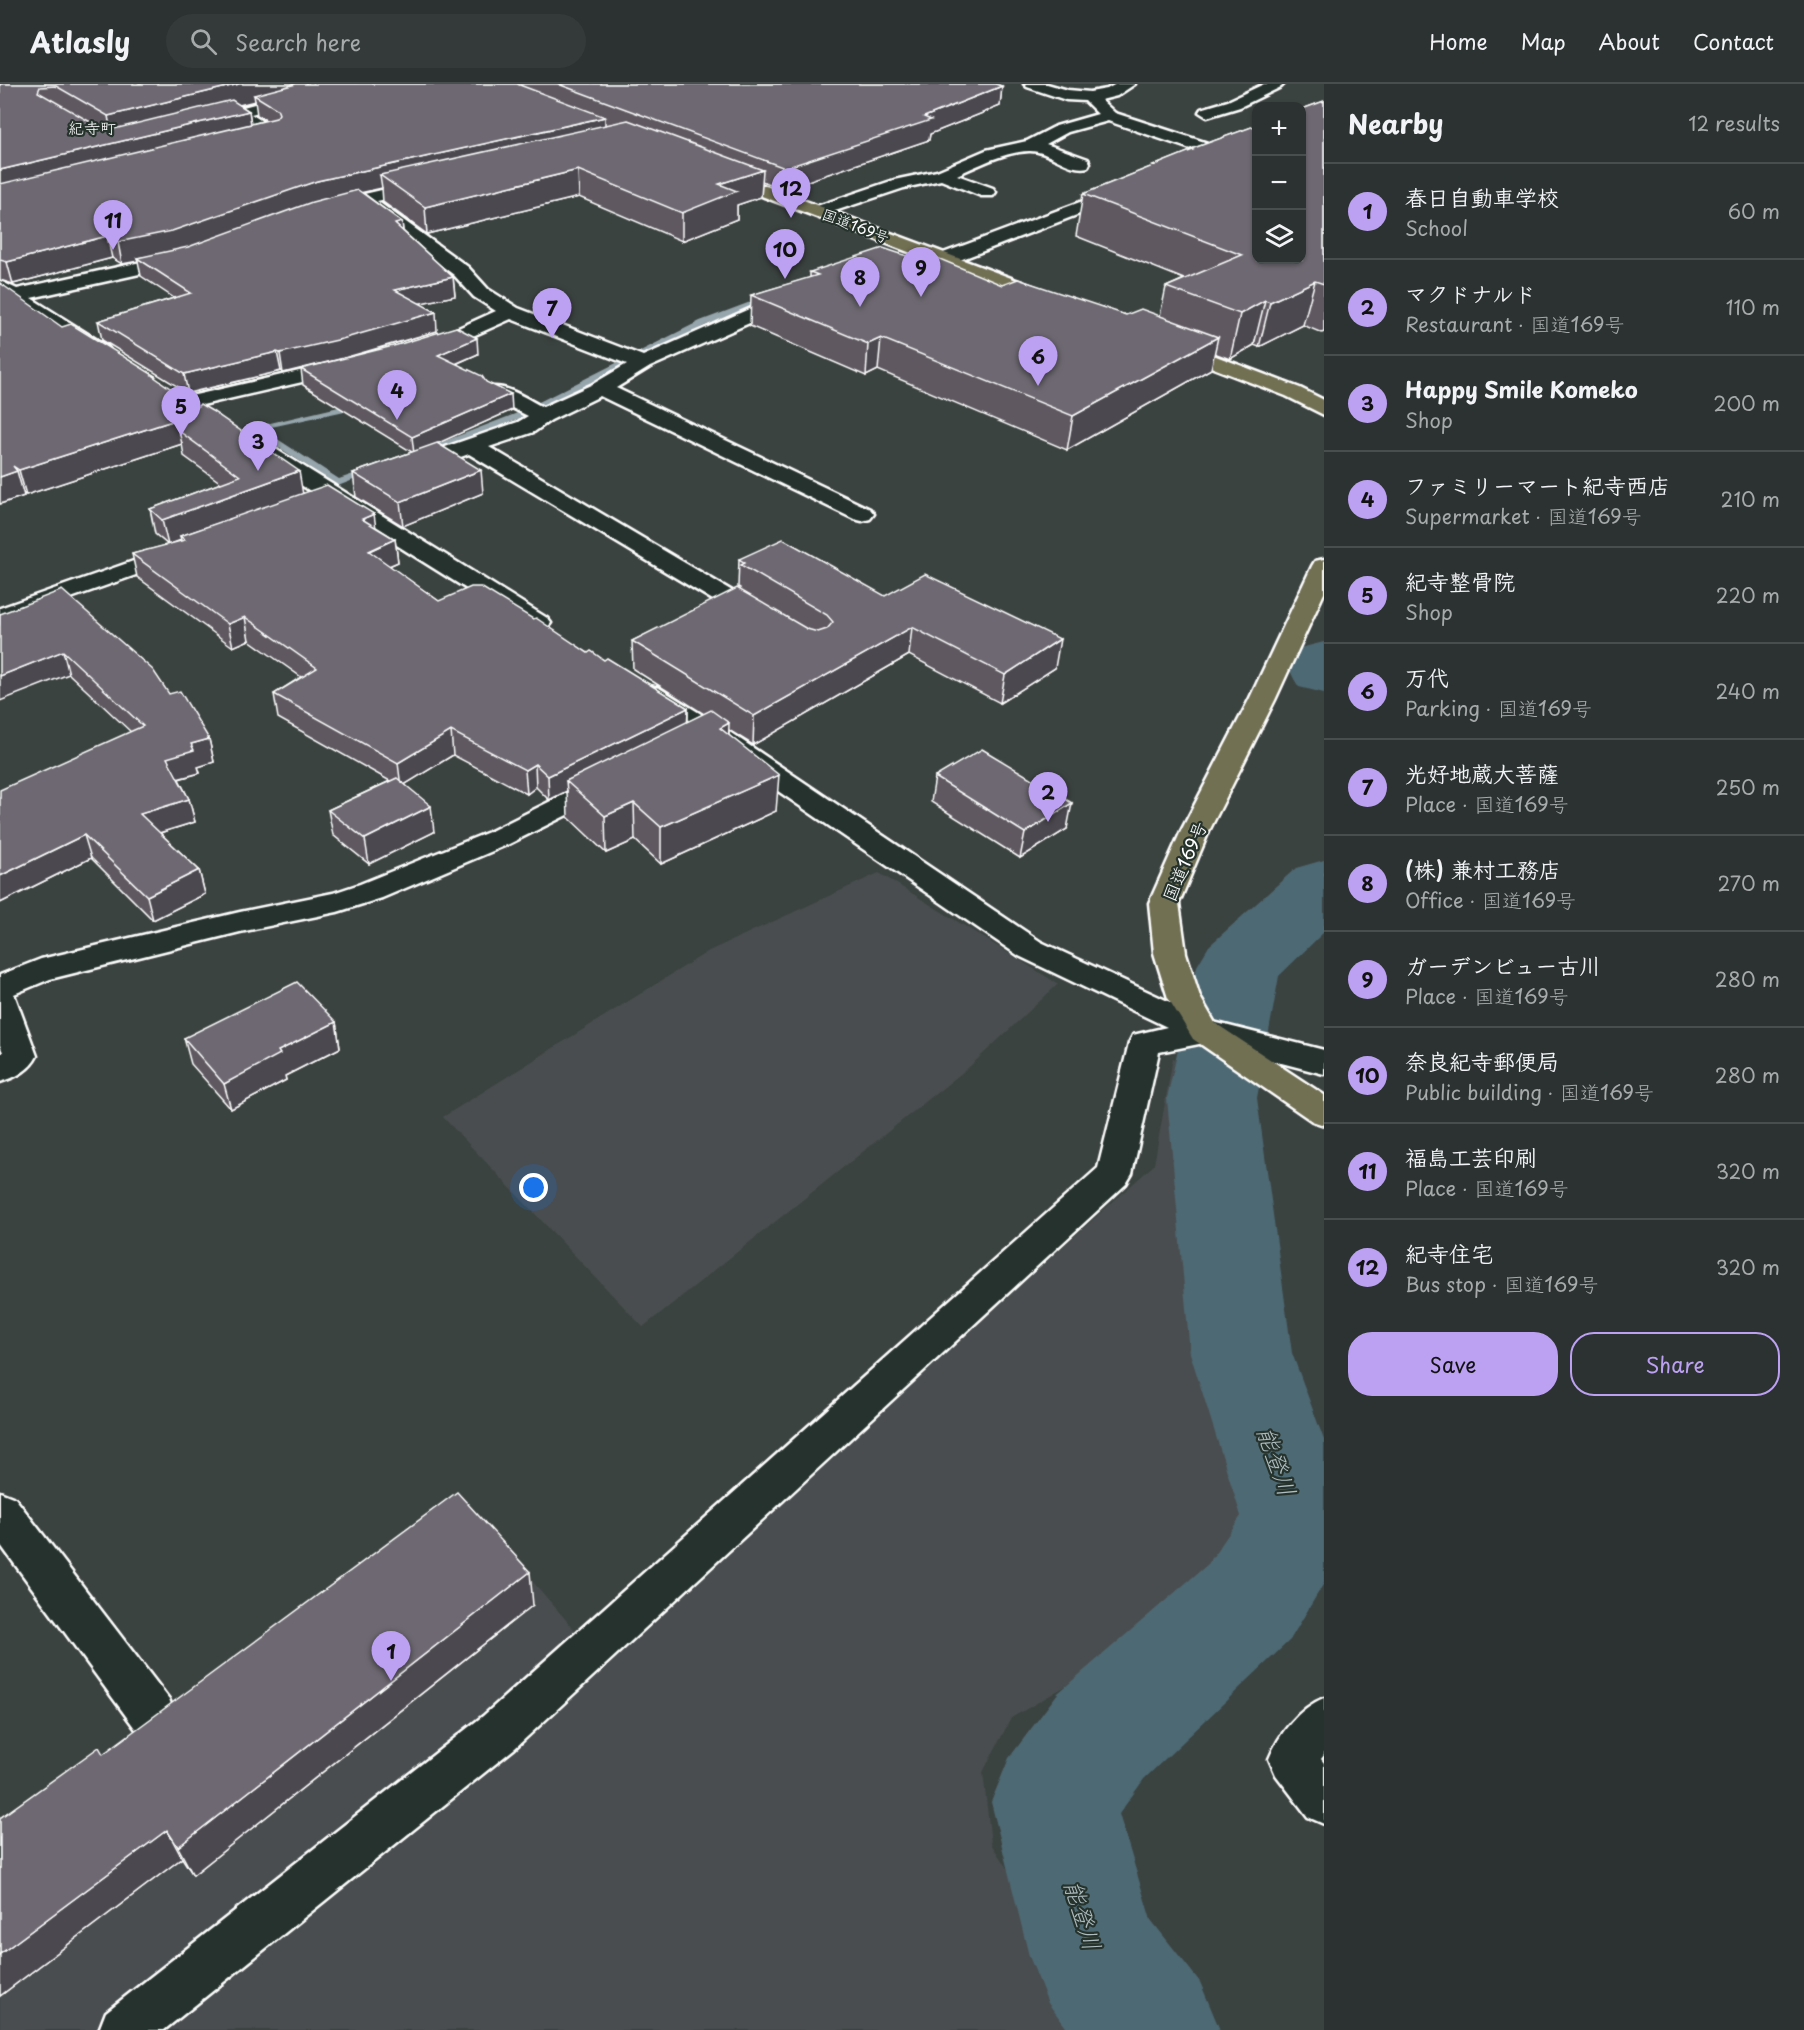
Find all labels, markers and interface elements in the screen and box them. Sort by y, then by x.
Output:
search box [166,14,586,68]
text: Atlasly [30,20,130,63]
icon: search [187,25,220,58]
text: Search here [235,25,361,58]
text: Home [1429,25,1488,57]
text: Map [1521,25,1566,57]
text: About [1599,25,1660,57]
text: Contact [1693,25,1774,57]
map controls [1252,102,1306,264]
button: + [1252,102,1306,156]
text: Nearby [1348,104,1443,143]
text: 12 results [1688,108,1780,138]
district label: 紀寺町 [68,115,116,139]
button: − [1252,156,1306,210]
pin: 12 [772,168,810,218]
text: 春日自動車学校 [1405,180,1559,213]
text: 1 [1363,196,1372,226]
text: 60 m [1728,196,1780,226]
pin: 11 [94,200,132,250]
street label: 国道169号 [819,202,893,248]
button: layers [1252,210,1306,264]
text: School [1405,213,1468,243]
pin: 10 [766,230,804,279]
pin: 9 [902,248,940,297]
pin: 8 [840,258,880,307]
text: マクドナルド [1405,276,1536,309]
pin: 7 [532,288,572,338]
text: 2 [1360,292,1375,322]
text: 110 m [1726,292,1780,322]
text: Restaurant · 国道169号 [1405,309,1624,339]
pin: 6 [1018,336,1058,386]
pin: 4 [378,370,416,420]
text: Happy Smile Komeko [1405,372,1638,405]
pin: 5 [162,386,201,436]
text: 3 [1361,388,1374,418]
text: 200 m [1713,388,1780,418]
text: Shop [1405,405,1453,435]
pin: 3 [238,422,278,471]
text: ファミリーマート紀寺西店 [1405,468,1670,501]
text: 4 [1361,484,1374,514]
text: 210 m [1721,484,1780,514]
text: Supermarket · 国道169号 [1405,501,1642,531]
text: 紀寺整骨院 [1405,564,1515,597]
text: 5 [1361,580,1374,610]
text: 220 m [1716,580,1780,610]
text: Shop [1405,597,1453,627]
text: 万代 [1405,660,1449,693]
text: 6 [1360,676,1375,706]
text: 240 m [1715,676,1780,706]
text: Parking · 国道169号 [1405,693,1592,723]
text: 光好地蔵大菩薩 [1405,756,1559,789]
pin: 2 [1028,772,1068,822]
text: 7 [1362,772,1373,802]
text: 250 m [1716,772,1780,802]
text: Place · 国道169号 [1405,789,1569,819]
street label: 国道169号 [1155,817,1213,905]
text: (株) 兼村工務店 [1405,852,1561,885]
text: 8 [1361,868,1374,898]
text: 270 m [1717,868,1780,898]
text: Office · 国道169号 [1405,885,1576,915]
text: ガーデンビュー古川 [1405,948,1601,981]
text: 9 [1362,964,1373,994]
text: 280 m [1715,964,1780,994]
text: Place · 国道169号 [1405,981,1569,1011]
text: 奈良紀寺郵便局 [1405,1044,1559,1077]
text: 10 [1355,1060,1380,1090]
text: 280 m [1715,1060,1780,1090]
text: Public building · 国道169号 [1405,1077,1654,1107]
text: 福島工芸印刷 [1405,1140,1537,1173]
text: 11 [1358,1156,1377,1186]
text: 320 m [1716,1156,1780,1186]
your location [519,1173,548,1202]
text: Place · 国道169号 [1405,1173,1569,1203]
text: 紀寺住宅 [1405,1236,1493,1269]
text: 12 [1356,1252,1379,1282]
text: 320 m [1716,1252,1780,1282]
text: Bus stop · 国道169号 [1405,1269,1598,1299]
button: Save [1348,1332,1558,1396]
button: Share [1570,1332,1780,1396]
water label: 能登川 [1249,1421,1307,1501]
pin: 1 [372,1632,410,1681]
water label: 能登川 [1056,1875,1112,1955]

